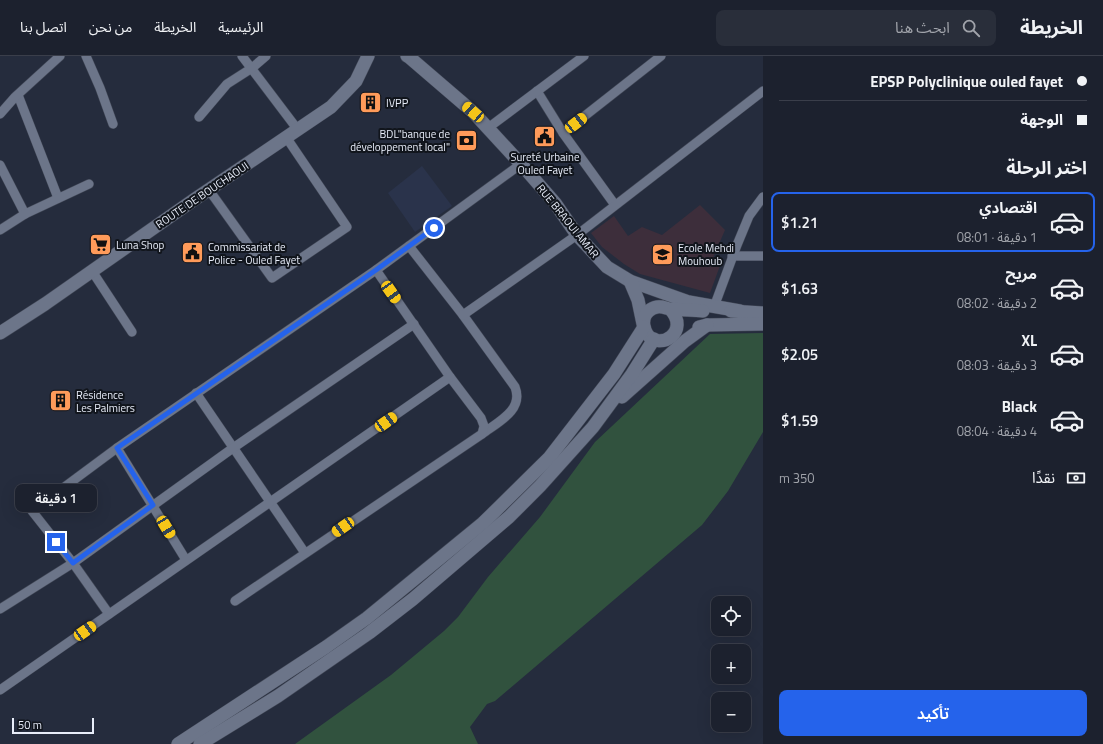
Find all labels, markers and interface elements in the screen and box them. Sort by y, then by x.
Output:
search box [716,10,996,46]
text: الخريطة [1020,12,1083,41]
text: اتصل بنا [20,16,67,37]
text: من نحن [89,16,132,37]
text: الخريطة [154,16,196,37]
text: الرئيسية [218,16,263,37]
text: ابحث هنا [895,16,950,39]
icon: search [960,17,982,39]
text: EPSP Polyclinique ouled fayet [870,70,1063,93]
building icon: IVPP [357,90,383,116]
place label: IVPP [386,95,409,111]
car [460,100,486,124]
text: الوجهة [1020,108,1063,131]
car [563,111,589,135]
public building icon: Sureté Urbaine Ouled Fayet [532,124,558,150]
place label: BDL"banque de développement local" [350,126,450,155]
bank icon: BDL"banque de développement local" [453,127,479,153]
place label: Sureté Urbaine Ouled Fayet [511,149,580,178]
text: اختر الرحلة [1006,154,1087,181]
street label: ROUTE DE BOUCHAOUI [152,158,252,232]
street label: RUE BRAOUI AMAR [533,181,603,262]
text: اقتصادي [979,196,1037,219]
icon: car [1049,204,1085,240]
text: $1.21 [781,211,818,234]
route start [425,219,443,237]
text: 1 دقيقة · 08:01 [957,227,1037,247]
supermarket icon: Luna Shop [87,232,113,258]
place label: Luna Shop [116,237,165,253]
place label: Commissariat de Police - Ouled Fayet [208,239,300,268]
public building icon: Commissariat de Police - Ouled Fayet [179,240,205,266]
place label: Ecole Mehdi Mouhoub [678,240,734,269]
school or university icon: Ecole Mehdi Mouhoub [650,241,676,267]
text: مريح [1005,262,1037,285]
icon: car [1049,270,1085,306]
text: $1.63 [781,277,818,300]
car [379,279,403,305]
text: 2 دقيقة · 08:02 [957,293,1037,313]
text: XL [1021,329,1037,352]
icon: car [1049,336,1085,372]
text: $2.05 [781,343,818,366]
text: 3 دقيقة · 08:03 [957,355,1037,375]
place label: Résidence Les Palmiers [76,387,135,416]
building icon: Résidence Les Palmiers [47,388,73,414]
text: Black [1002,395,1037,418]
icon: car [1049,402,1085,438]
text: $1.59 [781,409,818,432]
car [373,410,399,434]
text: 4 دقيقة · 08:04 [957,421,1037,441]
text: نقدًا [1032,466,1055,489]
icon: cash [1065,467,1087,489]
text: 350 m [779,468,815,488]
callout: 1 دقيقة [15,484,97,512]
text: 1 دقيقة [35,488,77,508]
car [155,514,177,540]
car [330,515,356,539]
route end [47,533,65,551]
map controls [711,596,751,732]
button: locate [711,596,751,636]
car [72,619,98,643]
button: + [711,644,751,684]
button: تأكيد [779,690,1087,736]
button: − [711,692,751,732]
scale bar [12,716,94,735]
text: 50 m [18,717,42,733]

